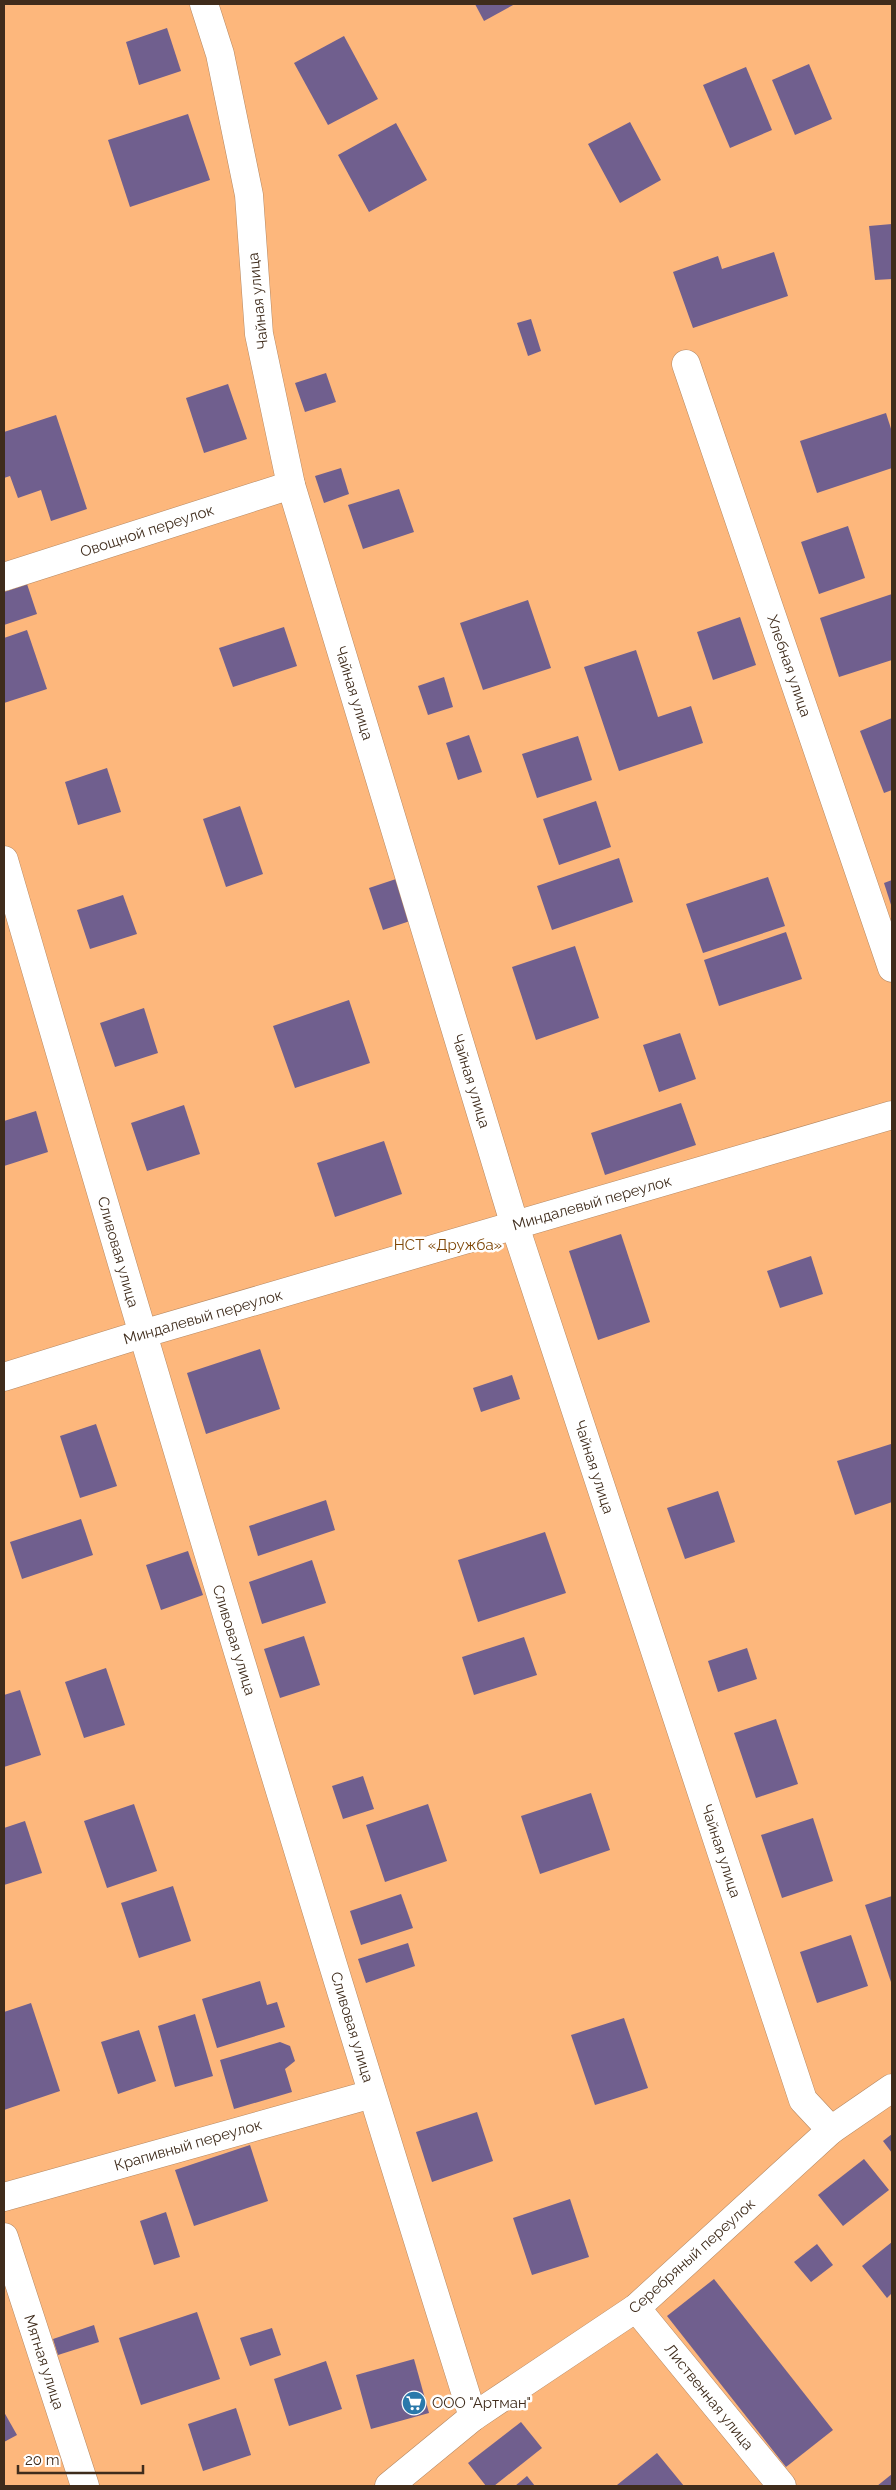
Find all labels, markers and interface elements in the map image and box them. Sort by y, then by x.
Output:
street label: Чайная улица [244,252,272,350]
street label: Овощной переулок [78,501,216,561]
street label: Хлебная улица [763,613,815,719]
street label: Чайная улица [331,644,377,742]
street label: Чайная улица [448,1032,494,1130]
street label: Миндалевый переулок [510,1172,674,1234]
street label: Сливовая улица [94,1194,142,1310]
park label: НСТ «Дружба» [394,1236,502,1254]
street label: Миндалевый переулок [121,1286,285,1348]
street label: Чайная улица [570,1418,618,1516]
street label: Сливовая улица [209,1583,259,1697]
street label: Чайная улица [697,1802,745,1900]
street label: Сливовая улица [327,1970,377,2084]
street label: Крапивный переулок [112,2115,264,2175]
street label: Серебряный переулок [625,2194,759,2317]
street label: Мятная улица [20,2312,68,2412]
street label: Лиственная улица [661,2340,757,2454]
supermarket icon: ООО "Артман" [401,2390,427,2416]
place label: ООО "Артман" [432,2394,531,2412]
scale bar [18,2442,142,2474]
text: 20 m [25,2451,60,2469]

